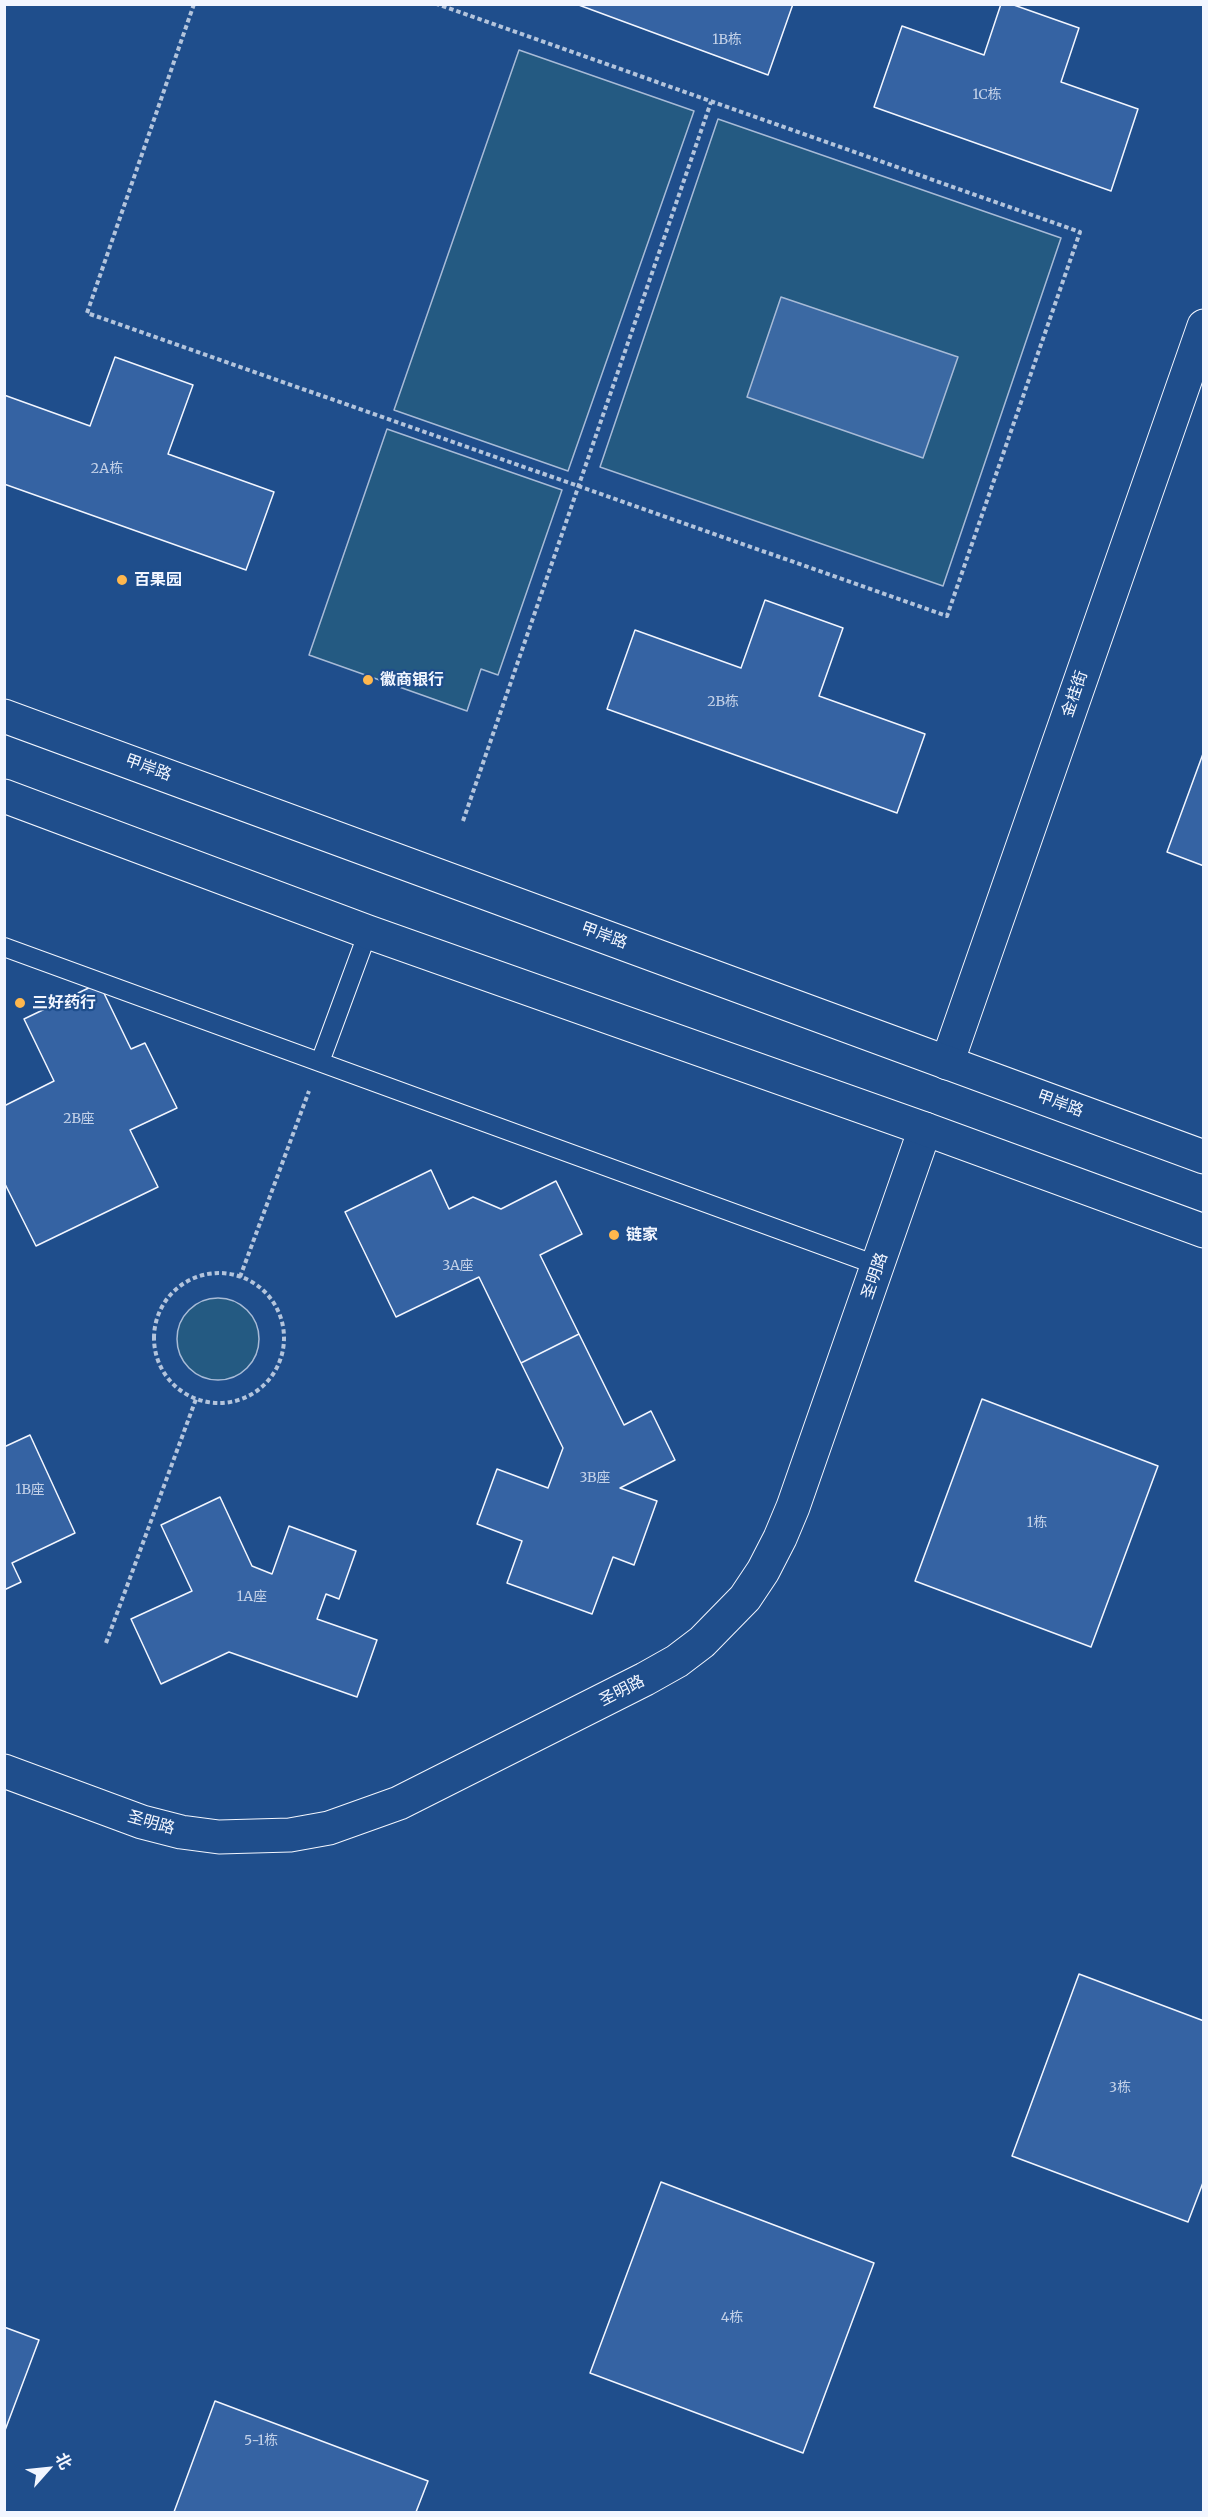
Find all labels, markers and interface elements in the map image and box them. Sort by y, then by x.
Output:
house number: 1B栋 [712,32,742,48]
house number: 1C栋 [972,87,1002,103]
house number: 2A栋 [91,461,123,477]
place label: 百果园 [134,570,182,590]
marker: 百果园 [115,573,129,587]
street label: 金桂街 [1058,668,1092,720]
place label: 徽商银行 [380,670,444,690]
marker: 徽商银行 [361,673,375,687]
house number: 2B栋 [707,694,739,710]
street label: 甲岸路 [122,751,174,785]
street label: 甲岸路 [578,919,630,953]
place label: 三好药行 [32,993,96,1013]
marker: 三好药行 [13,996,27,1010]
street label: 甲岸路 [1034,1087,1086,1121]
house number: 2B座 [63,1111,95,1127]
place label: 链家 [626,1225,658,1245]
marker: 链家 [607,1228,621,1242]
street label: 圣明路 [858,1250,892,1302]
house number: 3A座 [442,1258,474,1274]
house number: 3B座 [580,1470,610,1486]
house number: 1B座 [15,1482,45,1498]
house number: 1栋 [1027,1515,1047,1531]
house number: 1A座 [237,1589,267,1605]
street label: 圣明路 [596,1672,648,1710]
street label: 圣明路 [125,1807,177,1839]
house number: 3栋 [1109,2080,1131,2096]
house number: 4栋 [721,2310,743,2326]
house number: 5-1栋 [244,2433,278,2449]
north arrow [18,2439,78,2499]
text: 北 [51,2449,77,2472]

